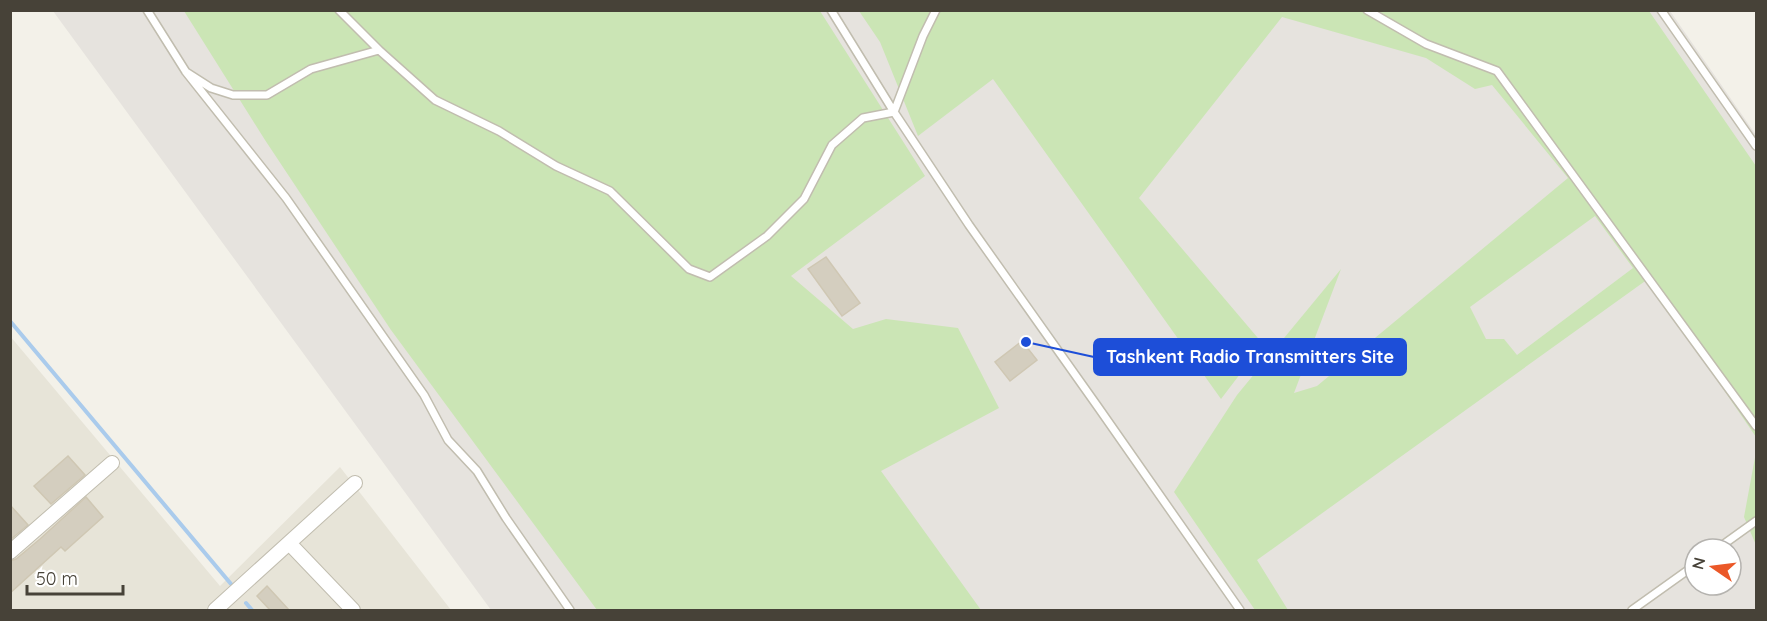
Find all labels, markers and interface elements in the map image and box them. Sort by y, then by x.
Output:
callout: Tashkent Radio Transmitters Site [1094,339,1406,375]
text: Tashkent Radio Transmitters Site [1106,345,1394,368]
north arrow [1683,537,1743,597]
text: N [1687,555,1710,571]
scale bar [27,558,123,596]
text: 50 m [36,567,78,590]

